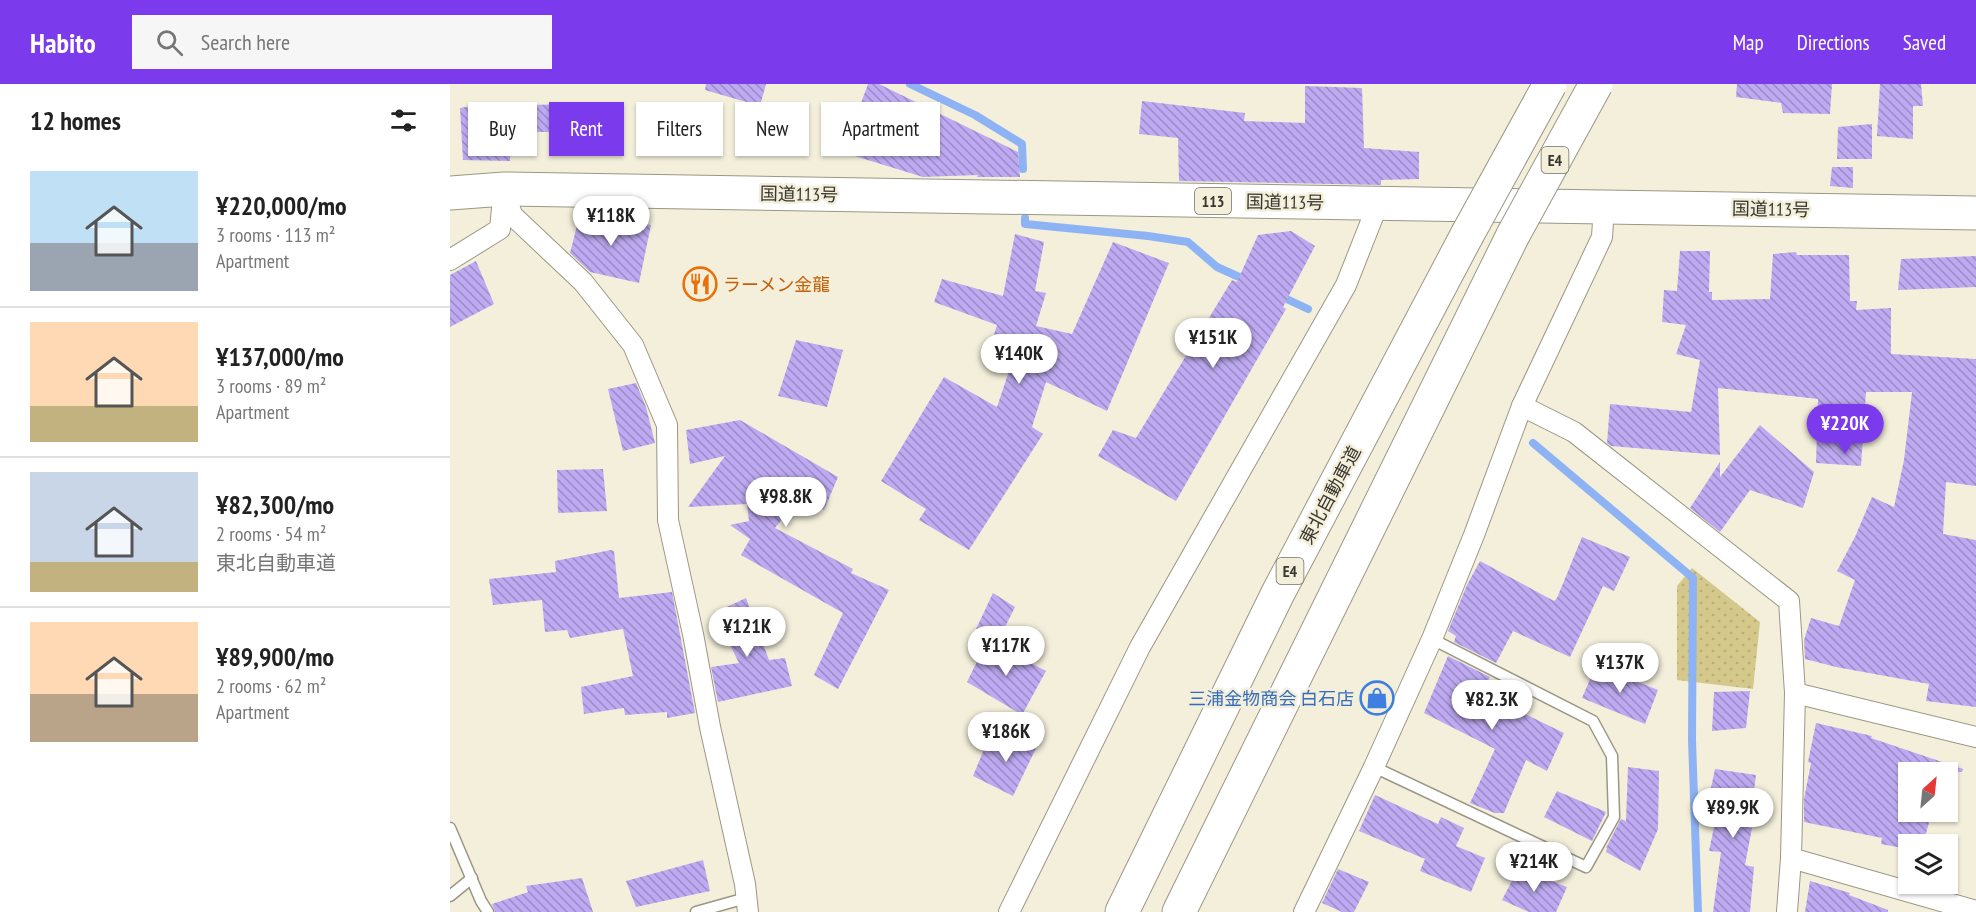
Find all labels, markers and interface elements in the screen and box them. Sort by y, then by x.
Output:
search box [132,15,552,69]
text: Habito [30,24,96,61]
icon: search [153,26,186,59]
text: Search here [201,28,290,56]
text: Map [1733,29,1764,56]
text: Directions [1797,29,1870,56]
text: Saved [1903,29,1946,56]
chip: Buy [468,102,537,156]
chip: Rent [549,102,624,156]
chip: Filters [636,102,723,156]
chip: New [735,102,809,156]
chip: Apartment [821,102,940,156]
text: 12 homes [30,104,121,137]
icon: filters [387,104,420,137]
road number: E4 [1542,147,1568,173]
street label: 国道113号 [760,182,838,206]
road number: 113 [1195,188,1231,214]
text: ¥220,000/mo [216,189,347,222]
street label: 国道113号 [1246,190,1324,214]
icon: home [78,195,150,267]
pin: ¥118K [569,196,653,247]
street label: 国道113号 [1732,197,1810,221]
text: ¥118K [587,202,635,228]
text: 3 rooms · 113 m² [216,222,335,248]
text: Apartment [216,248,289,274]
restaurant icon: ラーメン金龍 [682,266,718,302]
place label: ラーメン金龍 [723,273,830,296]
pin: ¥151K [1171,318,1255,369]
text: ¥151K [1189,324,1237,350]
pin: ¥140K [977,334,1061,385]
text: ¥137,000/mo [216,340,344,373]
text: ¥140K [995,340,1043,366]
icon: home [78,346,150,418]
text: 3 rooms · 89 m² [216,373,326,399]
text: Apartment [216,399,289,425]
pin: ¥220K [1803,404,1887,455]
text: ¥220K [1821,410,1869,436]
street label: 東北自動車道 [1294,442,1366,548]
pin: ¥98.8K [737,477,835,528]
text: ¥98.8K [760,483,812,509]
text: ¥82,300/mo [216,488,334,521]
icon: home [78,496,150,568]
text: 2 rooms · 54 m² [216,521,326,547]
text: 東北自動車道 [216,550,336,576]
road number: E4 [1276,558,1304,584]
pin: ¥121K [705,607,789,658]
text: ¥121K [723,613,771,639]
pin: ¥117K [964,626,1048,677]
text: ¥117K [982,632,1030,658]
text: ¥89,900/mo [216,640,334,673]
pin: ¥137K [1578,643,1662,694]
icon: home [78,646,150,718]
text: ¥137K [1596,649,1644,675]
text: 2 rooms · 62 m² [216,673,326,699]
shop icon: 三浦金物商会 白石店 [1359,680,1395,716]
pin: ¥82.3K [1443,680,1541,731]
text: ¥82.3K [1466,686,1518,712]
place label: 三浦金物商会 白石店 [1188,687,1354,710]
text: Apartment [216,699,289,725]
pin: ¥186K [964,712,1048,763]
text: ¥186K [982,718,1030,744]
north arrow [1898,762,1958,822]
map controls [1898,762,1958,894]
pin: ¥89.9K [1684,788,1782,839]
text: ¥89.9K [1707,794,1759,820]
button: layers [1898,834,1958,894]
pin: ¥214K [1492,842,1576,893]
text: ¥214K [1510,848,1558,874]

